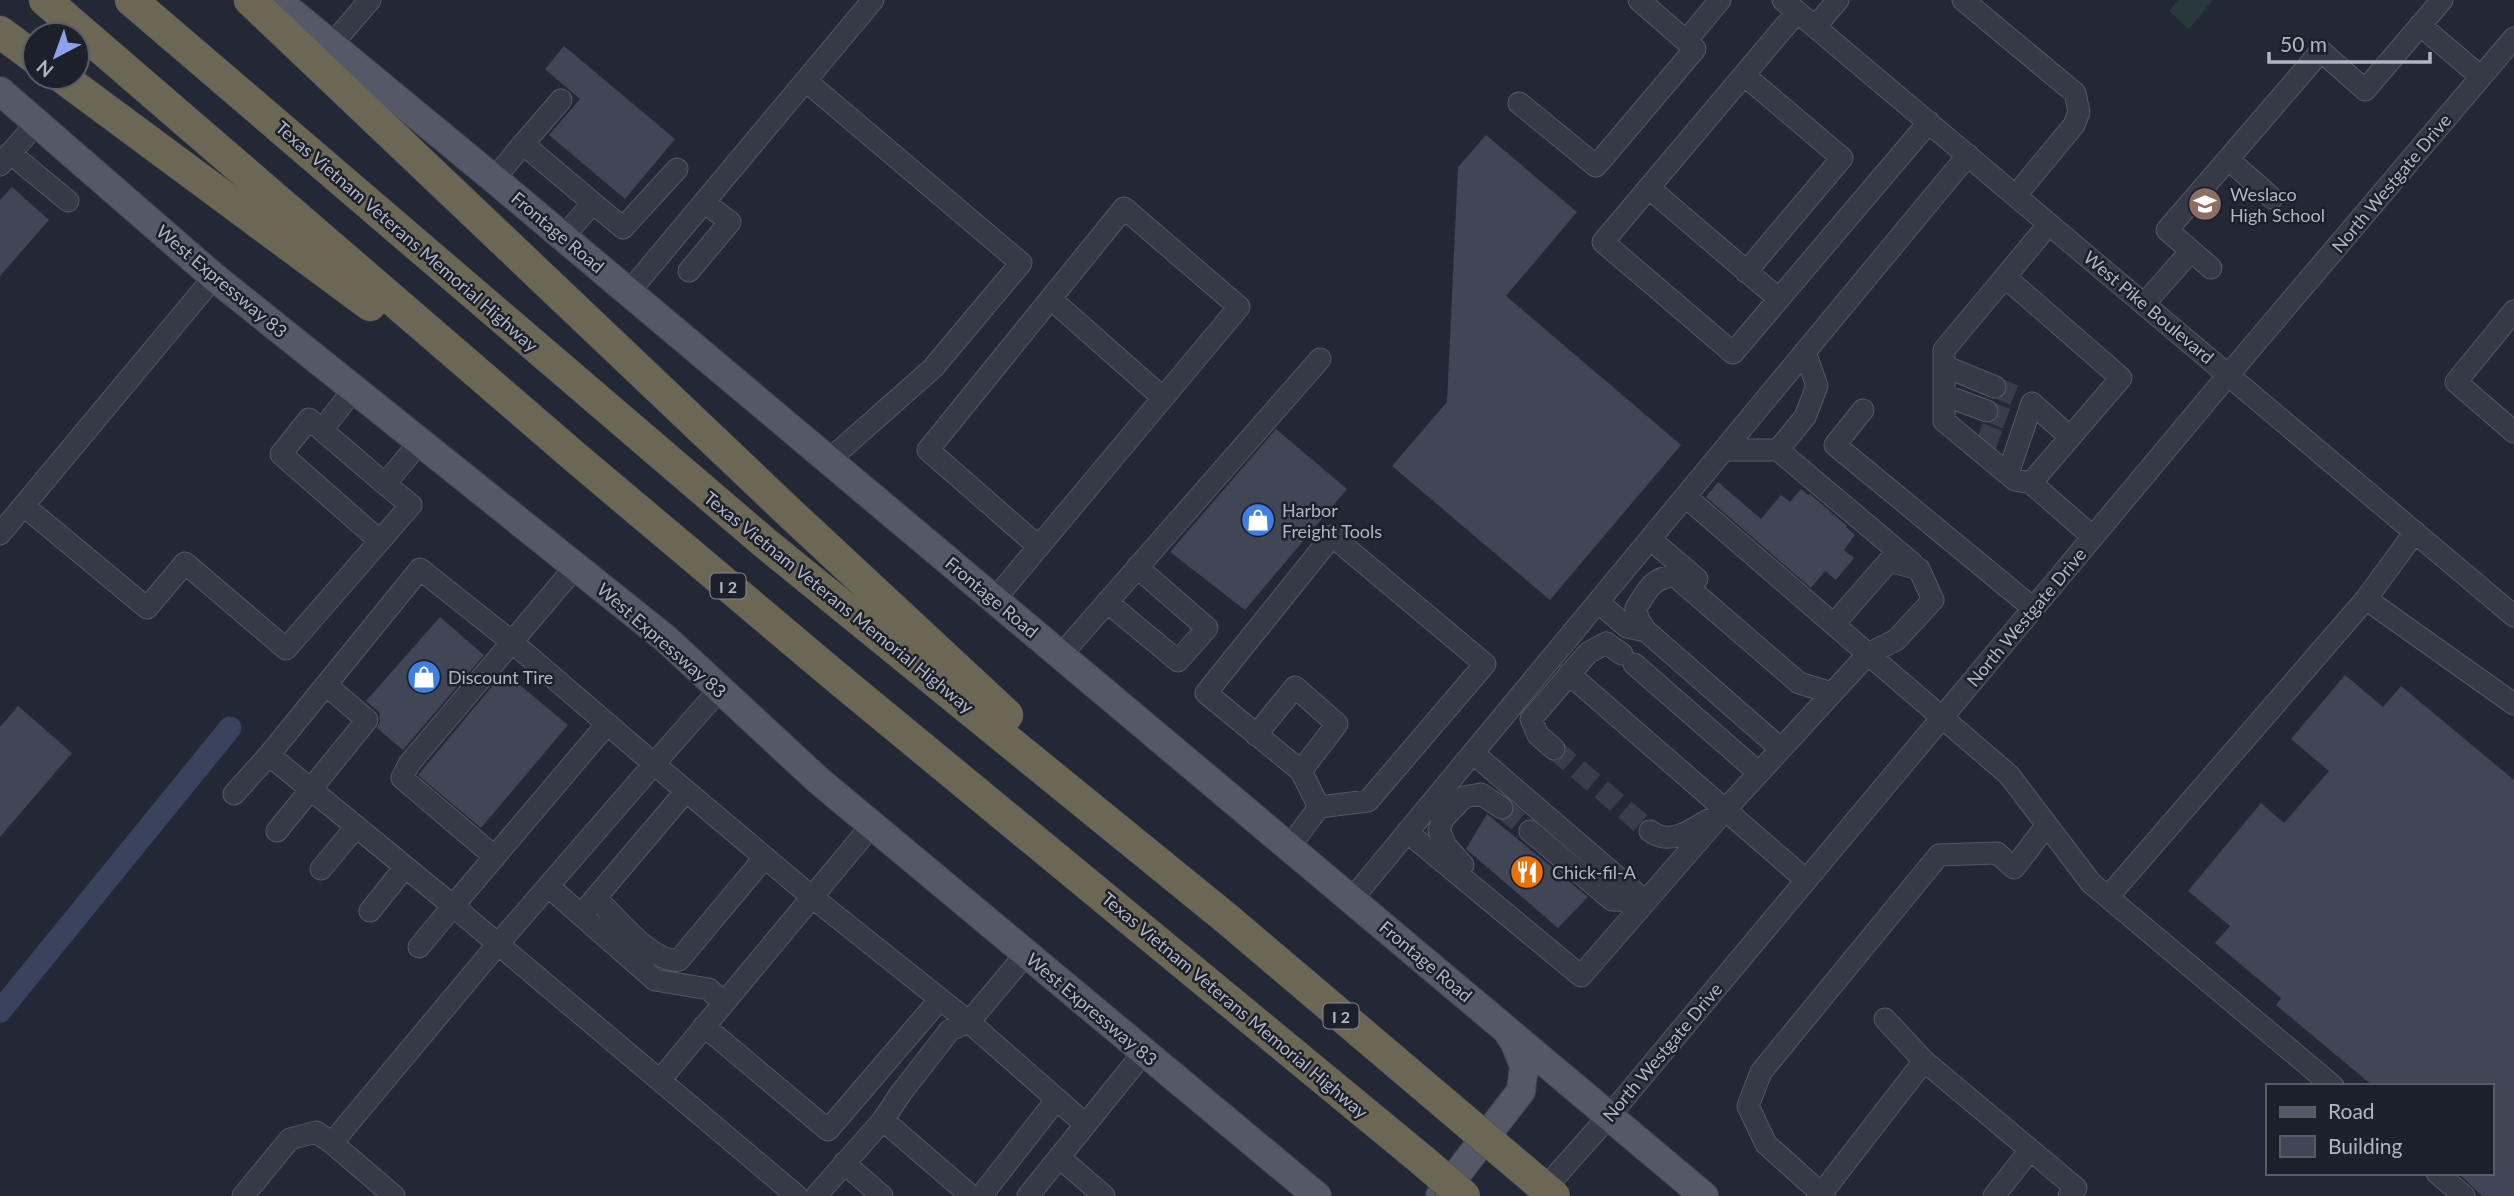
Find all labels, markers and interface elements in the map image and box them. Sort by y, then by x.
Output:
north arrow [21,21,91,91]
scale bar [2269,21,2430,65]
text: 50 m [2280,31,2327,56]
text: N [31,56,58,83]
street label: North Westgate Drive [2327,109,2455,257]
street label: Texas Vietnam Veterans Memorial Highway [271,116,543,356]
place label: Weslaco High School [2230,183,2325,226]
school or university icon: Weslaco High School [2186,185,2224,223]
street label: Frontage Road [507,187,609,277]
street label: West Expressway 83 [152,220,292,342]
street label: West Pike Boulevard [2079,246,2219,368]
street label: Texas Vietnam Veterans Memorial Highway [700,486,979,718]
place label: Harbor Freight Tools [1282,499,1382,542]
shop icon: Harbor Freight Tools [1239,501,1277,539]
street label: North Westgate Drive [1962,543,2090,691]
street label: Frontage Road [941,552,1043,642]
road number: I 2 [710,573,746,598]
street label: West Expressway 83 [593,578,731,702]
shop icon: Discount Tire [405,658,443,696]
place label: Discount Tire [448,666,553,688]
restaurant icon: Chick-fil-A [1508,853,1546,891]
place label: Chick-fil-A [1552,861,1637,883]
street label: Texas Vietnam Veterans Memorial Highway [1097,887,1373,1123]
street label: Frontage Road [1375,916,1477,1006]
street label: West Expressway 83 [1022,948,1162,1070]
street label: North Westgate Drive [1598,978,1726,1126]
road number: I 2 [1324,1004,1358,1028]
legend [2266,1084,2493,1175]
text: Road [2328,1098,2375,1123]
text: Building [2328,1133,2403,1158]

